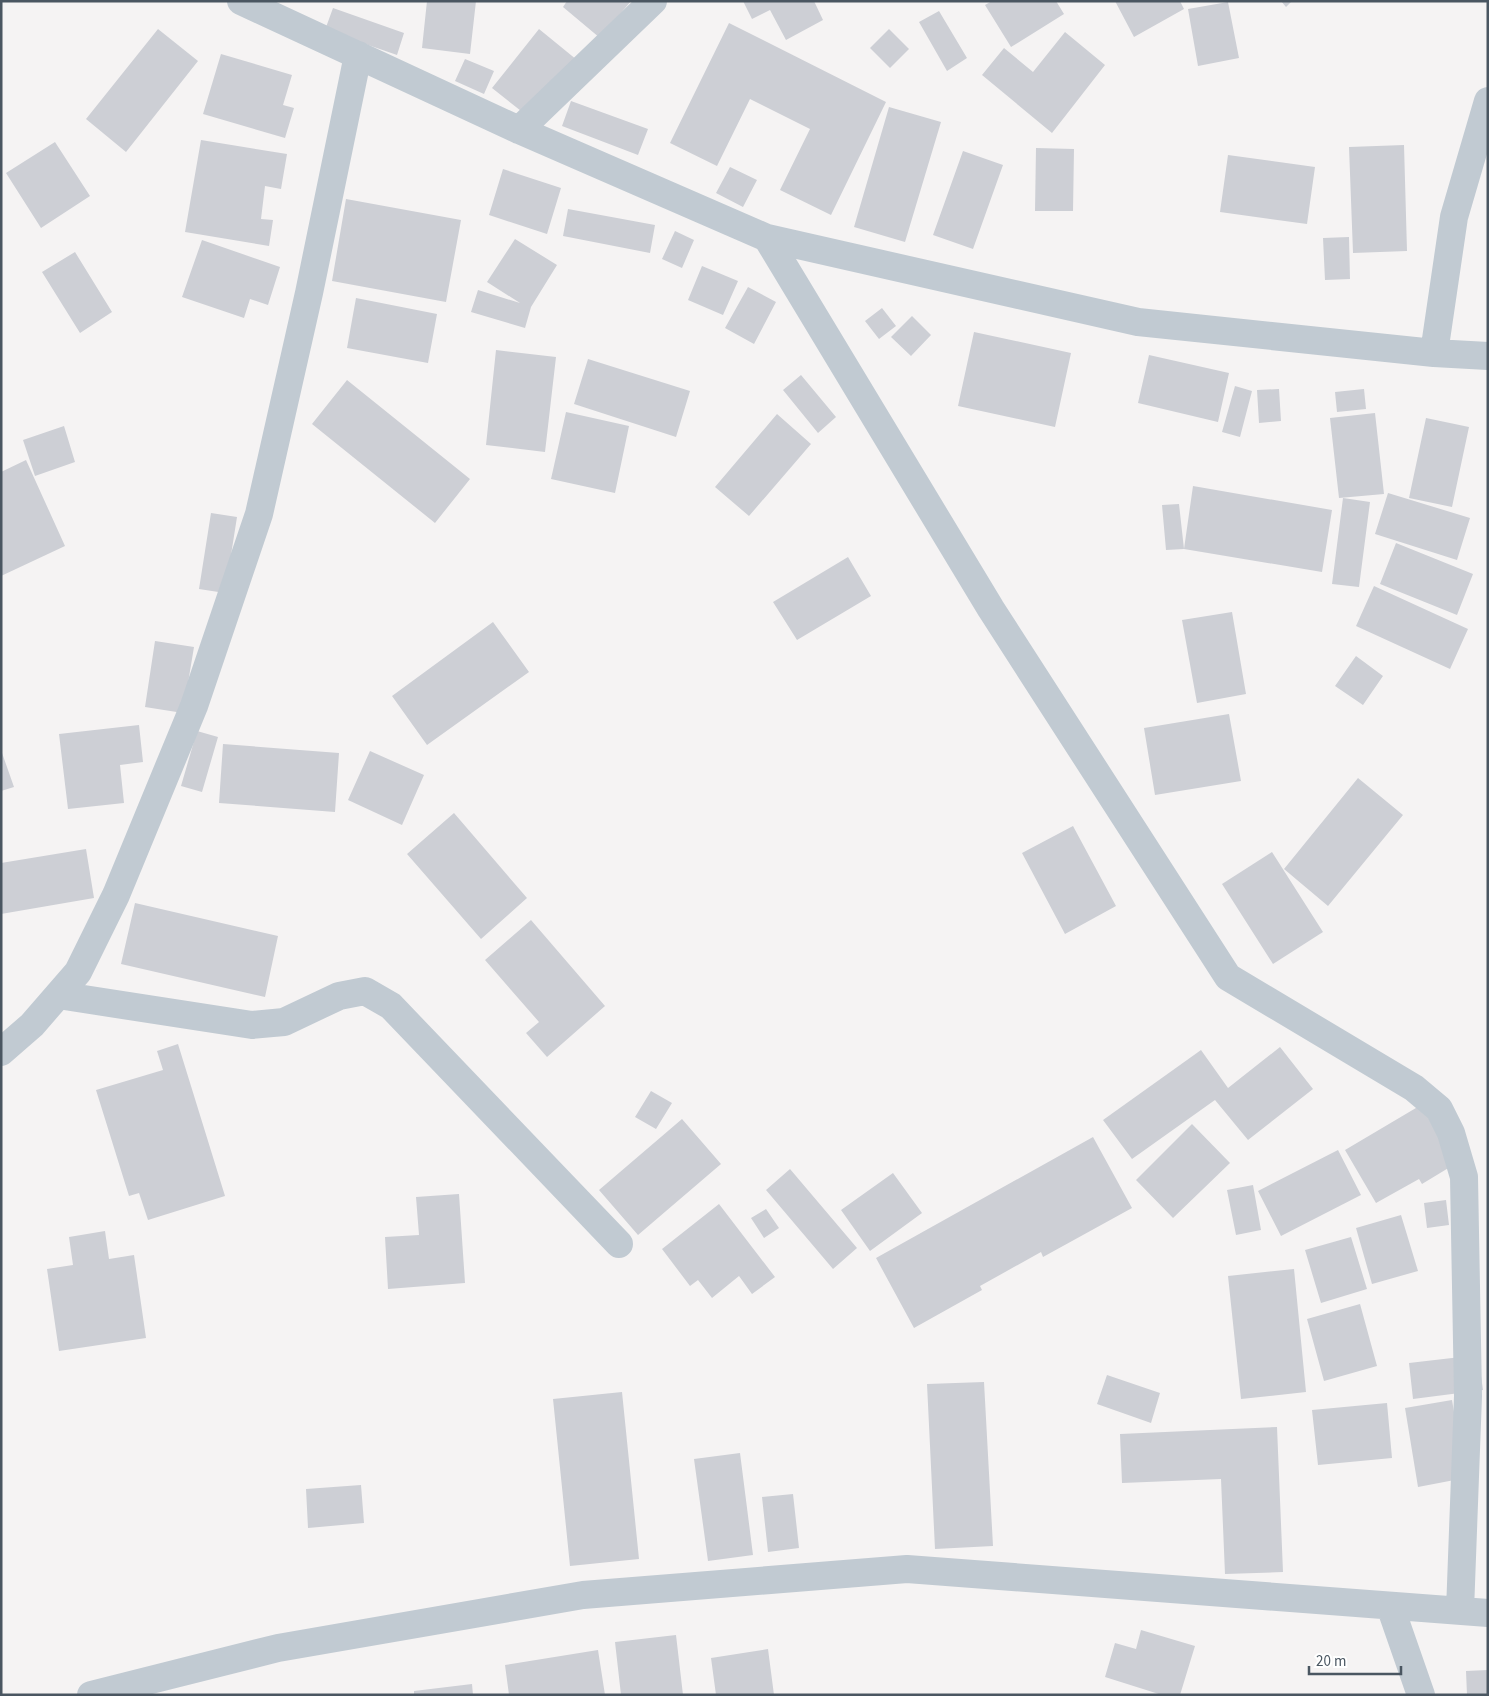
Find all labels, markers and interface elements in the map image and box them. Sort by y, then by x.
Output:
scale bar [1309,1644,1402,1676]
text: 20 m [1316,1651,1346,1672]

